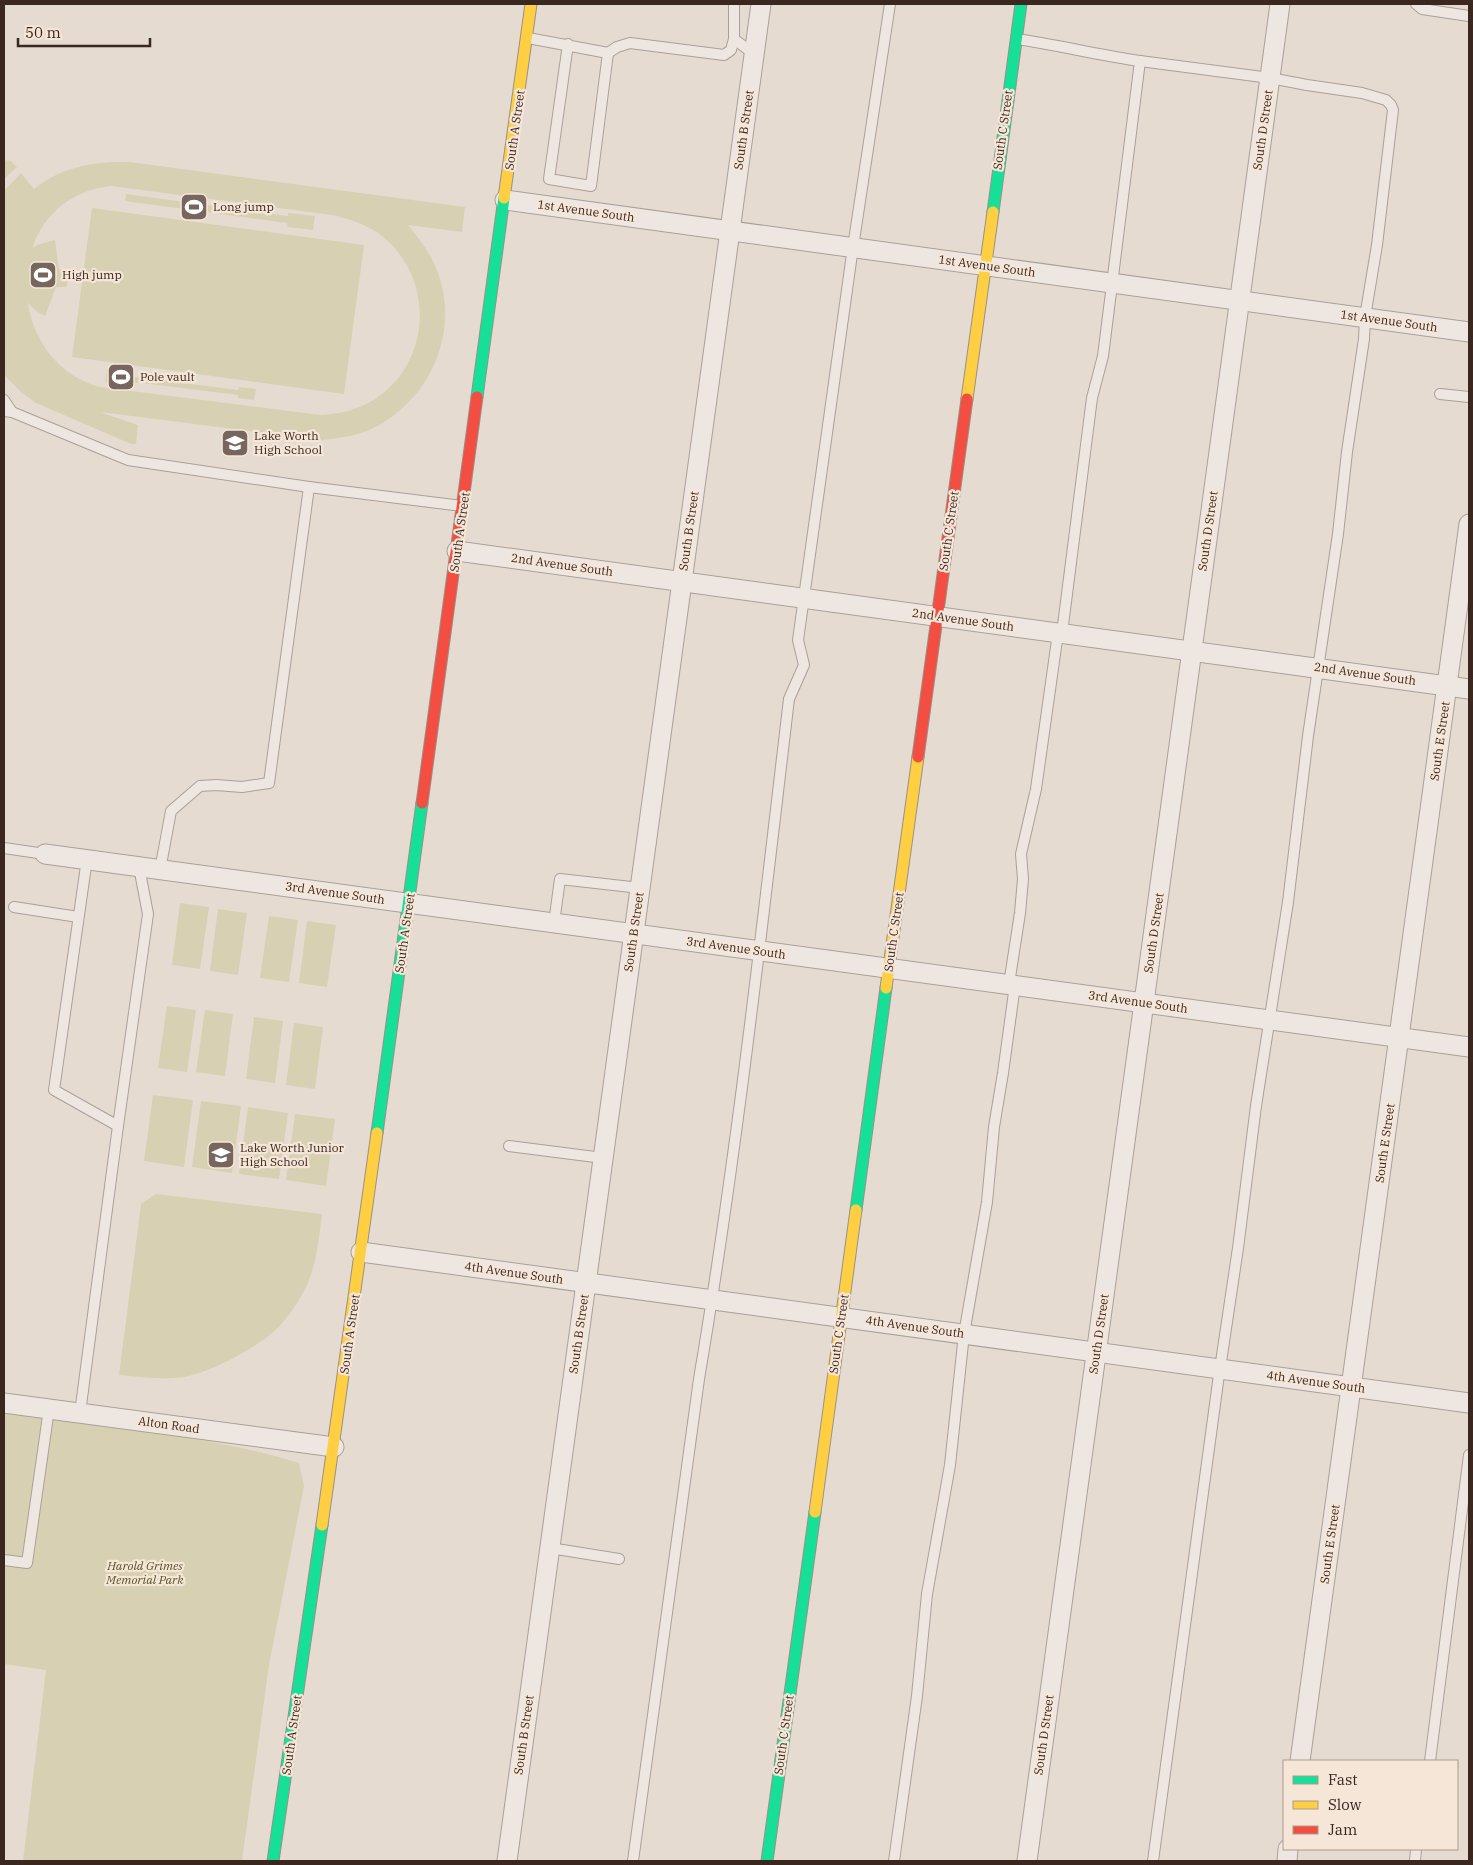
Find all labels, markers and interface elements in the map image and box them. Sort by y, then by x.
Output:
scale bar [18,15,150,47]
text: 50 m [25,23,61,42]
street label: South A Street [501,89,528,171]
street label: South B Street [730,89,757,171]
street label: South C Street [990,89,1016,171]
street label: South D Street [1249,89,1276,171]
sports icon: Long jump [179,192,209,222]
street label: 1st Avenue South [537,196,636,225]
place label: Long jump [213,199,274,214]
street label: 1st Avenue South [938,251,1037,280]
sports icon: High jump [28,260,58,290]
place label: High jump [62,267,122,282]
street label: 1st Avenue South [1340,306,1439,335]
sports icon: Pole vault [106,362,136,392]
place label: Pole vault [140,369,195,384]
school or university icon: Lake Worth High School [220,428,250,458]
place label: Lake Worth High School [254,428,322,457]
street label: South B Street [675,490,702,572]
street label: South C Street [936,490,962,572]
street label: South D Street [1194,490,1221,572]
street label: South A Street [446,491,473,573]
street label: 2nd Avenue South [510,550,615,579]
street label: 2nd Avenue South [911,605,1016,634]
street label: 2nd Avenue South [1313,659,1418,688]
street label: South E Street [1427,700,1452,782]
street label: 3rd Avenue South [284,878,386,907]
street label: South B Street [620,891,647,973]
street label: South C Street [881,891,907,973]
street label: South A Street [391,892,418,974]
street label: South D Street [1140,892,1167,974]
street label: 3rd Avenue South [685,933,787,962]
street label: 3rd Avenue South [1087,987,1189,1016]
street label: South E Street [1372,1102,1397,1184]
school or university icon: Lake Worth Junior High School [206,1140,236,1170]
place label: Lake Worth Junior High School [240,1140,345,1169]
street label: 4th Avenue South [464,1258,565,1287]
street label: South A Street [336,1293,363,1375]
street label: South B Street [565,1293,592,1375]
street label: South C Street [826,1293,852,1375]
street label: South D Street [1085,1293,1112,1375]
street label: 4th Avenue South [865,1312,966,1341]
street label: 4th Avenue South [1266,1367,1367,1396]
street label: Alton Road [137,1413,201,1436]
street label: South E Street [1317,1503,1342,1585]
park label: Harold Grimes Memorial Park [105,1558,184,1587]
street label: South A Street [278,1694,305,1776]
street label: South B Street [510,1694,537,1776]
street label: South C Street [771,1694,797,1776]
street label: South D Street [1030,1694,1057,1776]
legend [1283,1760,1458,1850]
text: Fast [1328,1770,1358,1789]
text: Slow [1328,1795,1362,1814]
text: Jam [1328,1820,1357,1839]

